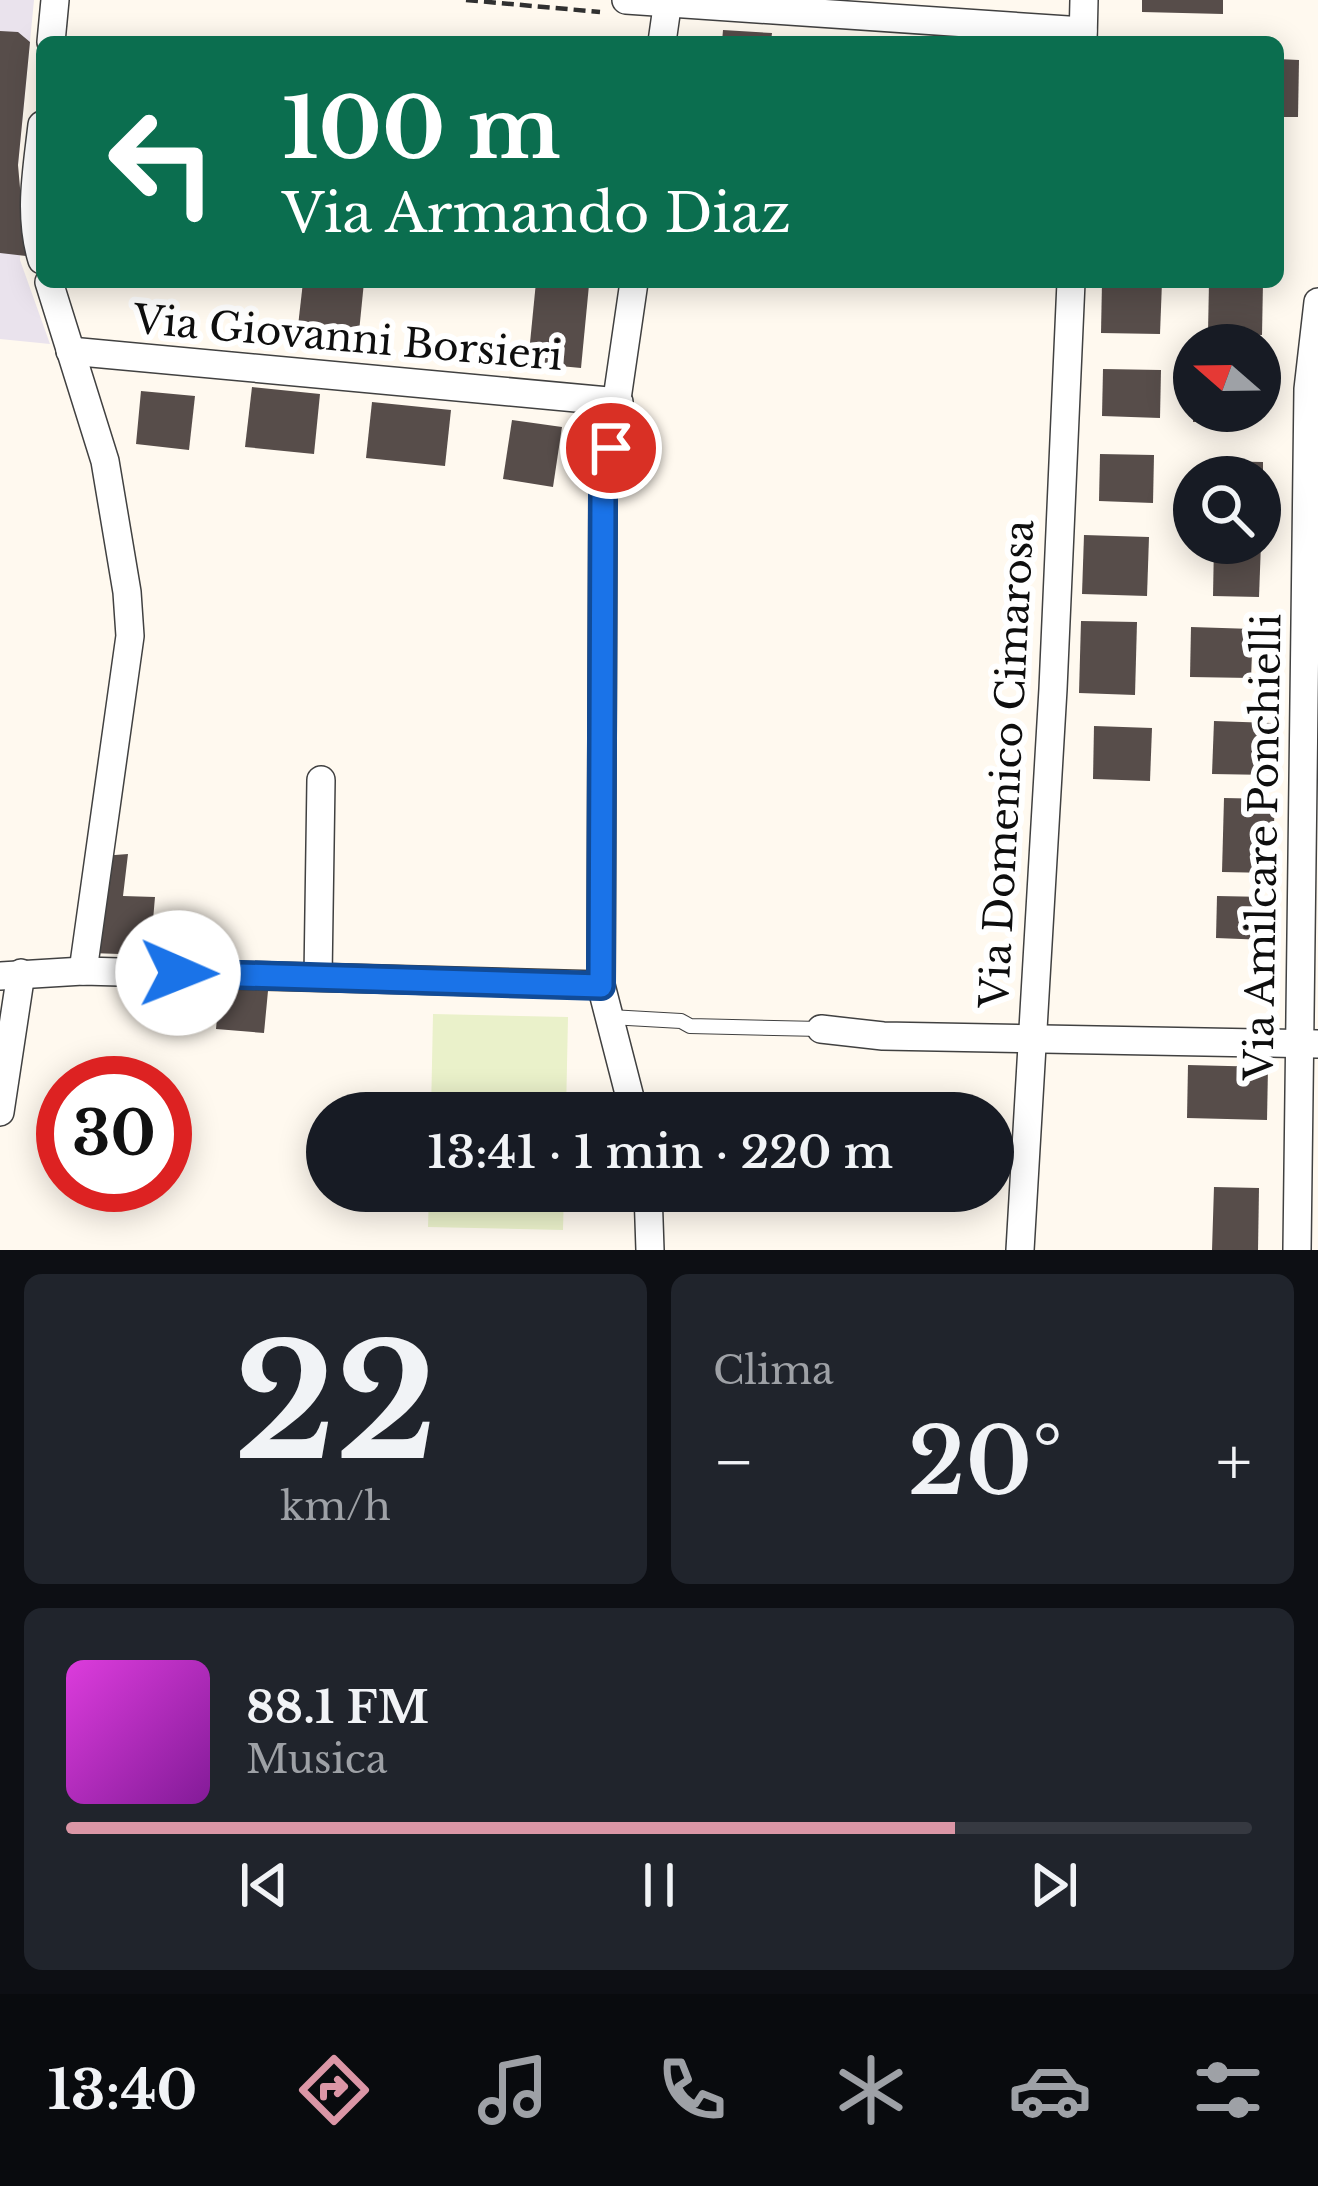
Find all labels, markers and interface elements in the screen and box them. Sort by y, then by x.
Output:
text: 100 m [282,77,561,181]
icon: left [84,84,240,240]
text: Via Armando Diaz [282,180,791,247]
street label: Via Giovanni Borsieri [130,295,565,381]
north arrow [1173,324,1281,432]
map controls [1173,324,1281,564]
pin [560,397,662,499]
icon: arrive [578,415,644,481]
button: search [1173,456,1281,564]
street label: Via Domenico Cimarosa [970,518,1044,1010]
street label: Via Amilcare Ponchielli [1234,613,1292,1082]
position arrow [115,910,241,1036]
speed limit sign: 30 [36,1056,192,1212]
text: 13:41 · 1 min · 220 m [427,1124,893,1180]
text: 22 [234,1307,437,1500]
text: Clima [713,1346,834,1395]
text: 20° [908,1407,1063,1518]
text: − [713,1421,755,1503]
text: + [1216,1421,1252,1503]
text: km/h [280,1482,391,1531]
text: 88.1 FM [246,1679,429,1735]
text: Musica [246,1735,387,1784]
icon: previous [231,1852,297,1918]
icon: pause [626,1852,692,1918]
icon: next [1021,1852,1087,1918]
icon: directions [292,2048,376,2132]
icon: music [471,2048,555,2132]
icon: phone [650,2048,734,2132]
icon: climate [829,2048,913,2132]
icon: car [1008,2048,1092,2132]
icon: filters [1186,2048,1270,2132]
text: 13:40 [47,2057,197,2124]

